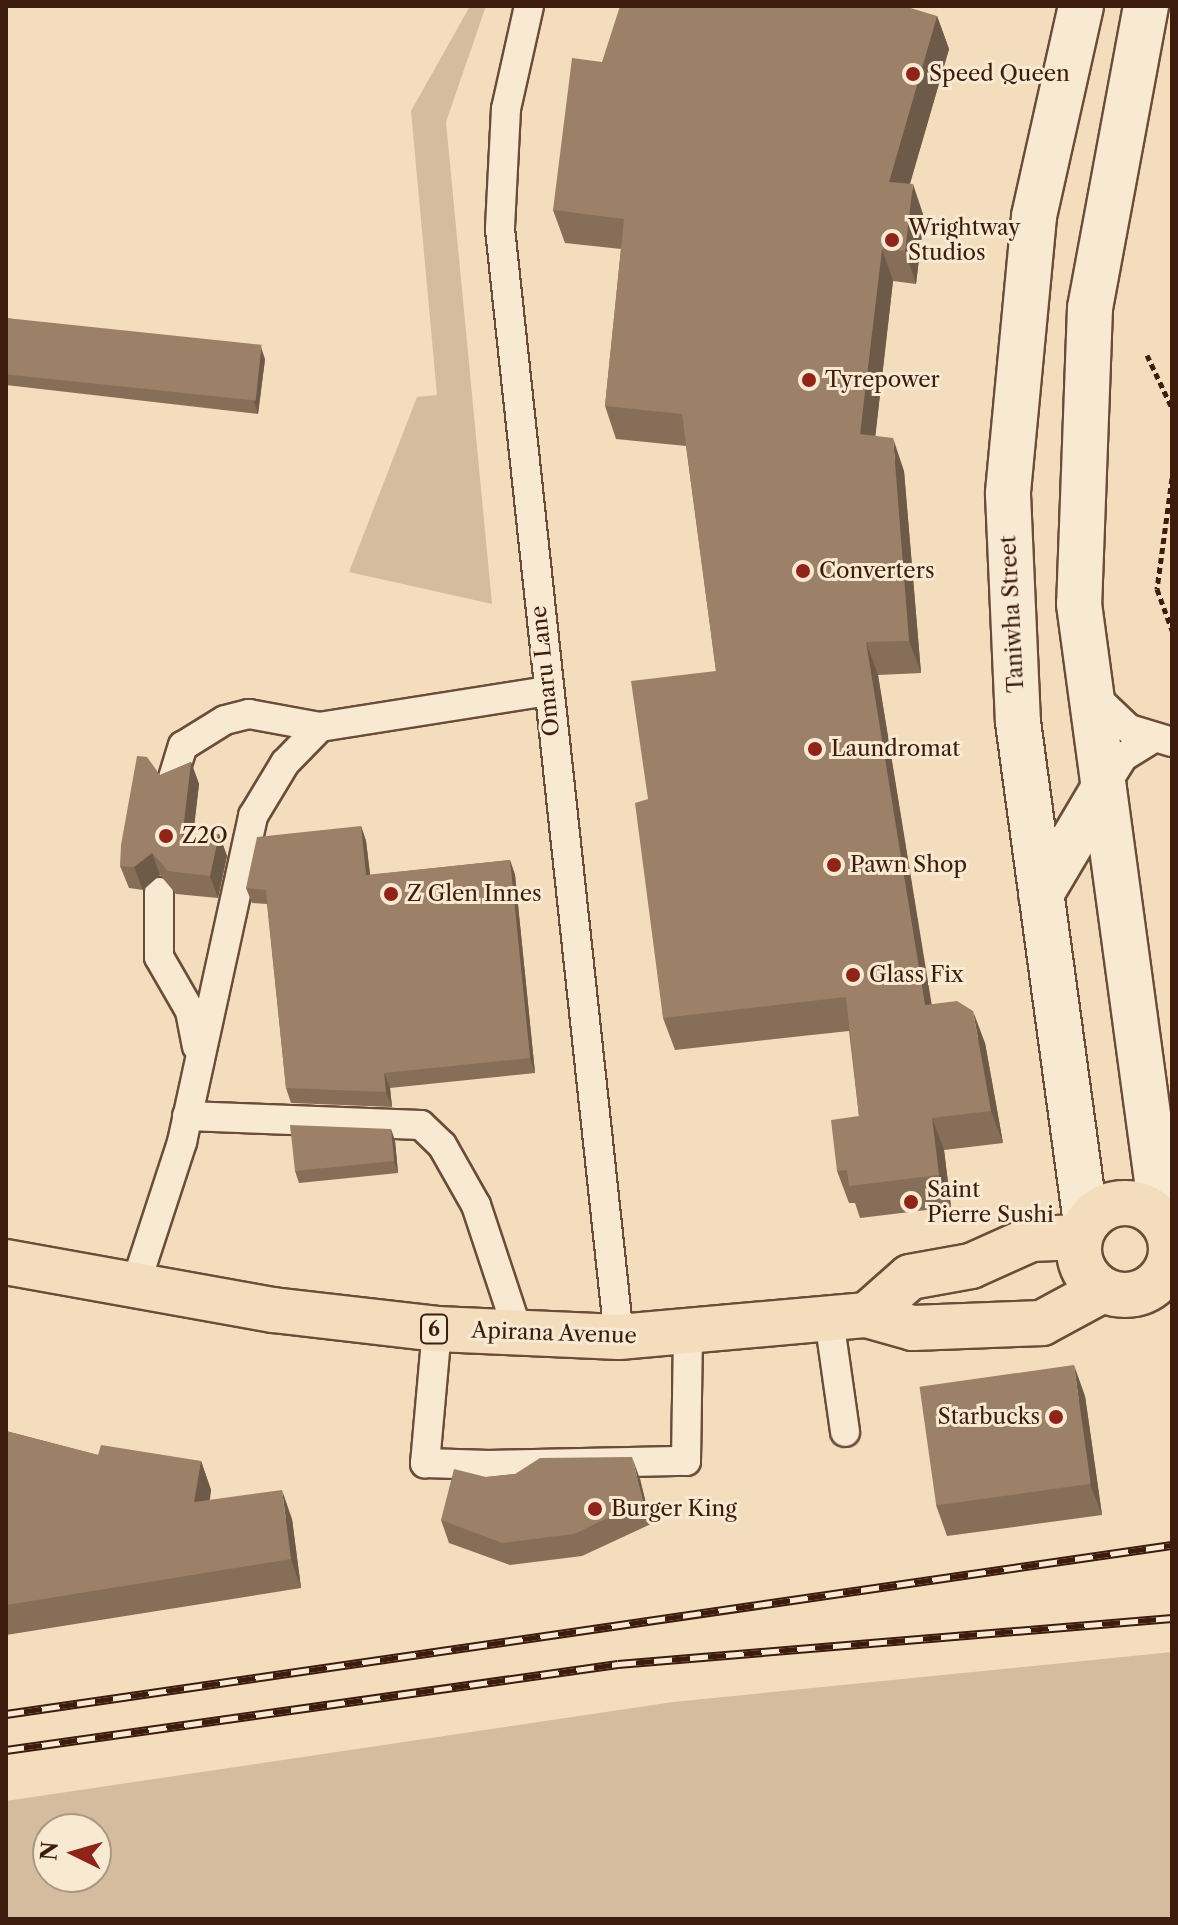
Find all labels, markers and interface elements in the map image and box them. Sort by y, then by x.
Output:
place label: Speed Queen [929,61,1070,87]
marker: Speed Queen [904,65,922,83]
place label: Wrightway Studios [908,214,1020,266]
marker: Wrightway Studios [883,231,901,249]
place label: Tyrepower [825,367,940,393]
marker: Tyrepower [800,371,818,389]
street label: Taniwha Street [995,534,1029,694]
place label: Converters [819,558,934,584]
marker: Converters [794,562,812,580]
street label: Omaru Lane [525,604,565,738]
place label: Laundromat [831,736,960,762]
marker: Laundromat [806,740,824,758]
place label: Z2O [182,823,228,849]
marker: Z2O [157,827,175,845]
place label: Pawn Shop [850,852,967,878]
marker: Pawn Shop [825,856,843,874]
place label: Z Glen Innes [407,881,542,907]
marker: Z Glen Innes [382,885,400,903]
place label: Glass Fix [869,962,964,988]
marker: Glass Fix [844,966,862,984]
place label: Saint Pierre Sushi [927,1176,1054,1228]
marker: Saint Pierre Sushi [902,1193,920,1211]
road number: 6 [420,1313,448,1345]
street label: Apirana Avenue [470,1317,638,1349]
place label: Starbucks [938,1404,1040,1430]
marker: Starbucks [1047,1408,1065,1426]
place label: Burger King [611,1496,737,1522]
marker: Burger King [586,1500,604,1518]
north arrow [32,1813,112,1893]
text: N [35,1840,64,1862]

